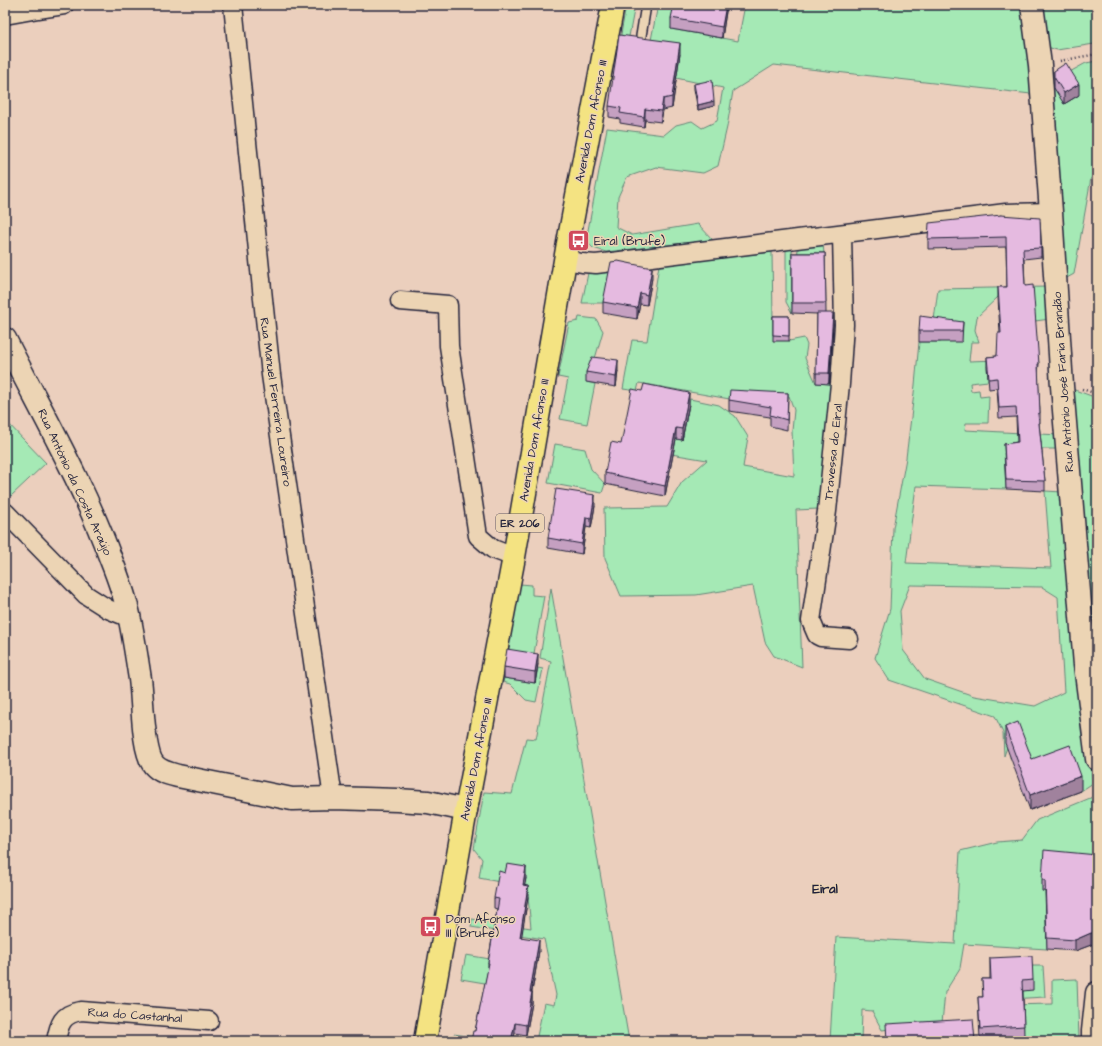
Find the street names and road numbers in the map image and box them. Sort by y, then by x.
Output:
street label: Avenida Dom Afonso III [571,58,612,184]
street label: Rua António José Faria Brandão [1049,291,1078,473]
street label: Rua Manuel Ferreira Loureiro [255,317,296,488]
street label: Avenida Dom Afonso III [515,377,554,503]
street label: Travessa do Eiral [820,403,847,501]
street label: Rua António da Costa Araújo [33,406,116,558]
road number: ER 206 [496,514,544,532]
street label: Avenida Dom Afonso III [456,696,497,822]
street label: Rua do Castanhal [87,1004,183,1027]

